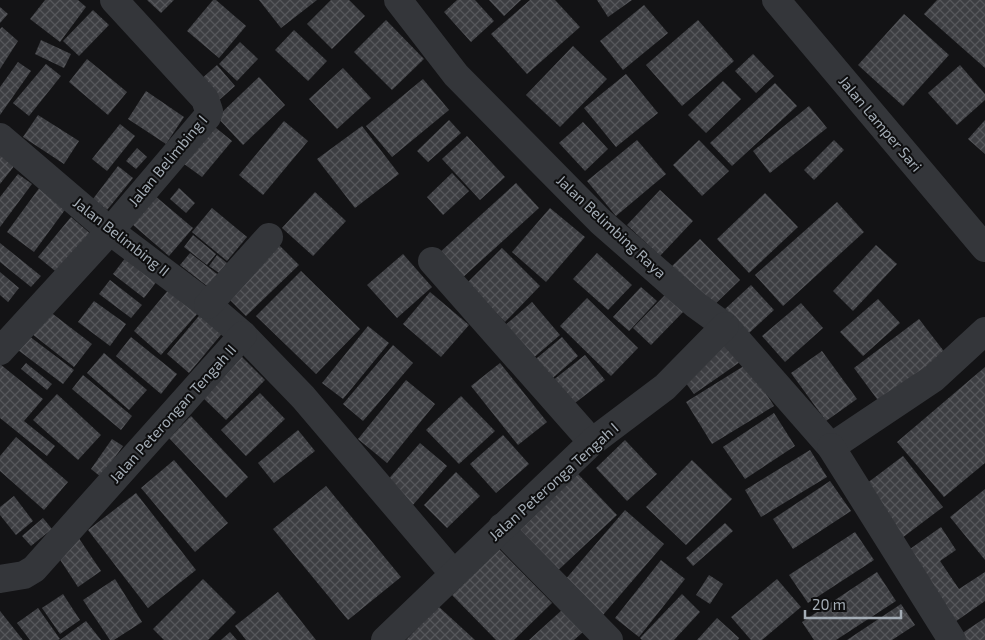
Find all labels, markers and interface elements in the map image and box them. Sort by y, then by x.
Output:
street label: Jalan Lamper Sari [836,72,926,175]
street label: Jalan Belimbing I [124,111,211,210]
street label: Jalan Belimbing Raya [553,171,670,282]
street label: Jalan Belimbing II [70,193,173,279]
street label: Jalan Peterongan Tengah II [105,340,239,486]
street label: Jalan Peteronga Tengah I [485,418,622,544]
scale bar [805,588,901,620]
text: 20 m [812,595,846,613]

